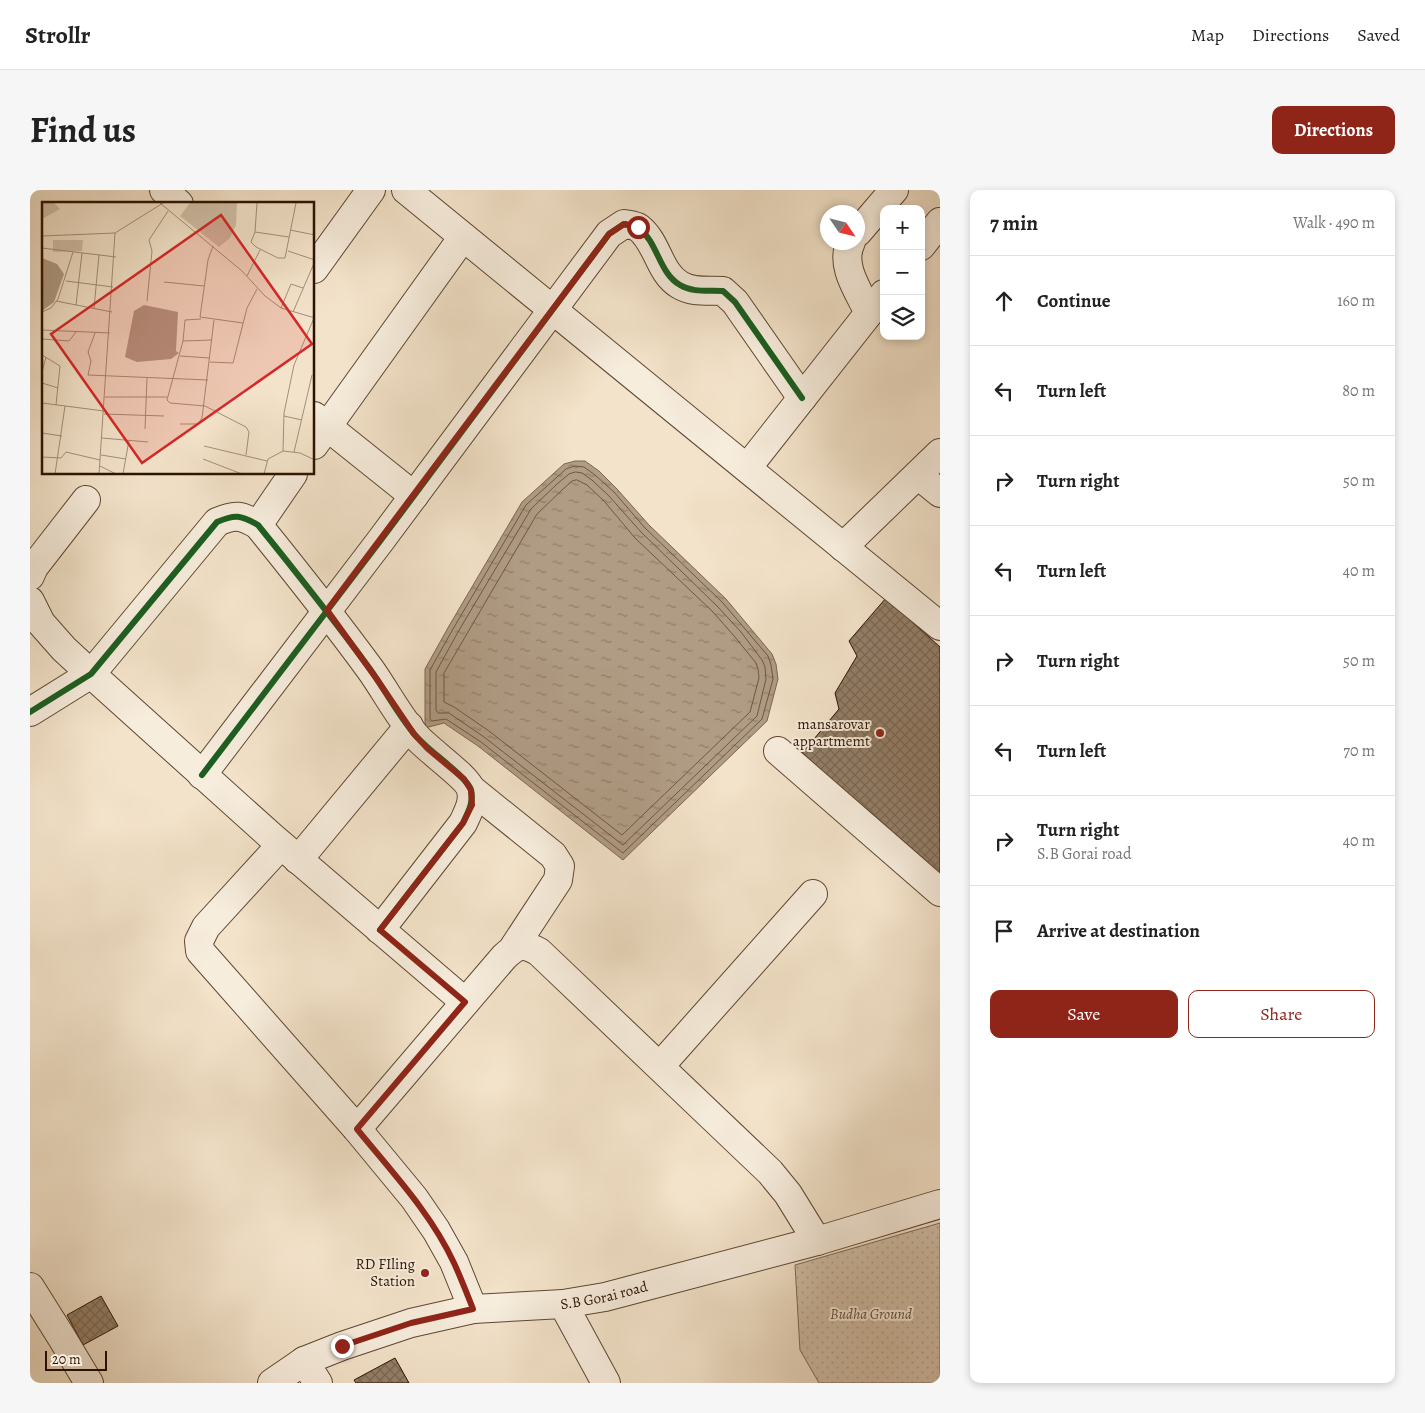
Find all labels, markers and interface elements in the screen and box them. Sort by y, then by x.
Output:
text: Strollr [25,19,90,51]
text: Map [1191,23,1224,47]
text: Directions [1252,23,1329,47]
text: Saved [1357,23,1400,47]
text: Find us [30,106,136,154]
button: Directions [1272,106,1395,154]
inset map [42,202,315,475]
north arrow [820,205,865,250]
map controls [880,205,925,340]
button: + [880,205,925,250]
text: 7 min [990,209,1038,237]
text: Walk · 490 m [1293,212,1375,234]
route start [627,216,650,239]
button: − [880,250,925,295]
icon: ahead [990,287,1018,315]
text: Continue [1037,288,1111,314]
text: 160 m [1337,290,1375,312]
button: layers [880,295,925,340]
icon: left [990,377,1018,405]
text: Turn left [1037,378,1106,404]
text: 80 m [1342,380,1375,402]
icon: right [990,467,1018,495]
text: Turn right [1037,468,1119,494]
text: 50 m [1343,470,1375,492]
icon: left [990,557,1018,585]
text: Turn left [1037,558,1106,584]
text: 40 m [1343,560,1375,582]
icon: right [990,647,1018,675]
text: Turn right [1037,648,1119,674]
text: 50 m [1343,650,1375,672]
place label: mansarovar appartmemt [793,714,870,751]
marker: mansarovar appartmemt [874,727,886,739]
icon: left [990,737,1018,765]
text: Turn left [1037,738,1106,764]
text: 70 m [1343,740,1375,762]
text: Turn right [1037,817,1119,843]
icon: right [990,827,1018,855]
text: 40 m [1343,830,1375,852]
text: S.B Gorai road [1037,843,1132,865]
icon: arrive [990,917,1018,945]
text: Arrive at destination [1037,918,1200,944]
button: Save [990,990,1178,1038]
button: Share [1188,990,1375,1038]
place label: RD FIling Station [356,1254,415,1291]
marker: RD FIling Station [419,1267,431,1279]
street label: S.B Gorai road [559,1276,651,1314]
park label: Budha Ground [830,1304,912,1324]
route end [331,1335,354,1358]
scale bar [45,1348,108,1371]
text: 20 m [52,1350,81,1369]

